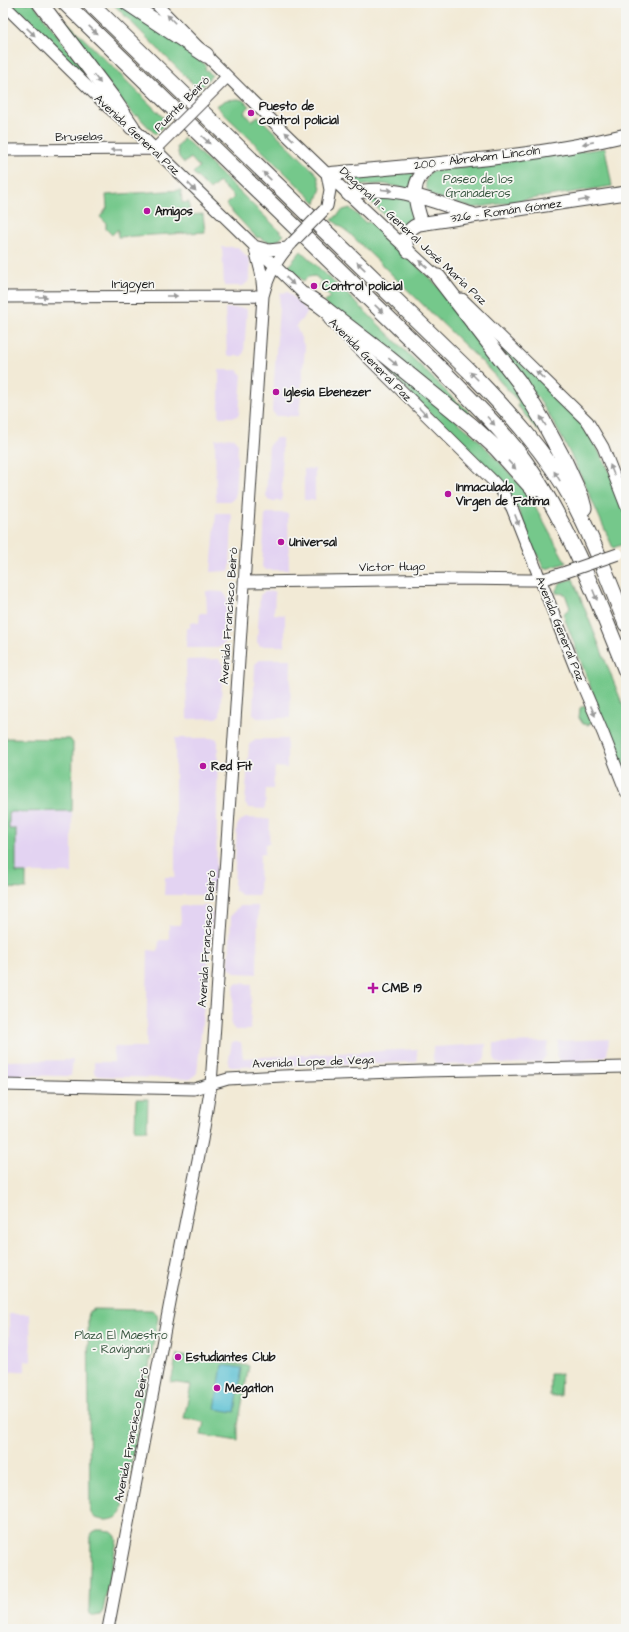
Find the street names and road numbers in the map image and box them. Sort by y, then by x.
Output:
street label: Puente Beiró [150,72,214,136]
street label: Avenida General Paz [90,91,184,179]
street label: Bruselas [55,128,103,146]
street label: 200 - Abraham Lincoln [413,142,541,174]
street label: Diagonal 11 - General José María Paz [335,163,491,310]
street label: 326 - Román Gómez [449,195,563,227]
street label: Irigoyen [112,276,154,294]
street label: Avenida General Paz [324,314,416,406]
street label: Avenida Francisco Beiró [216,547,242,685]
street label: Víctor Hugo [359,558,426,577]
street label: Avenida General Paz [531,574,589,684]
street label: Avenida Francisco Beiró [194,870,220,1008]
street label: Avenida Lope de Vega [252,1051,374,1074]
street label: Avenida Francisco Beiró [111,1366,153,1504]

